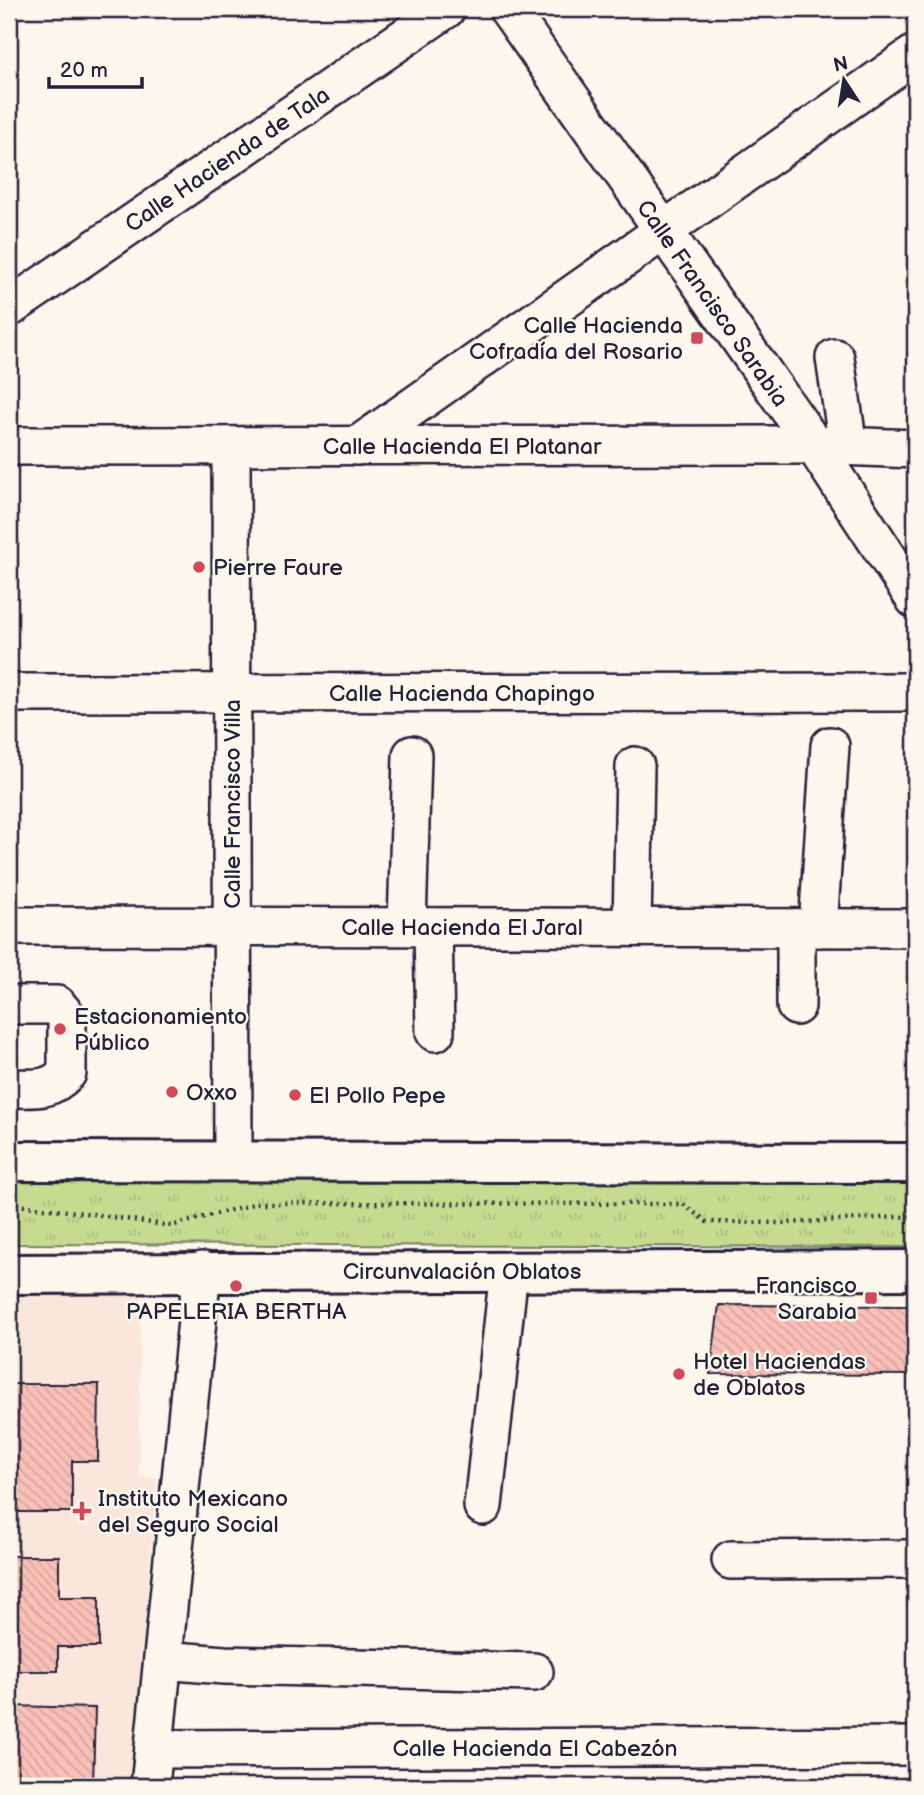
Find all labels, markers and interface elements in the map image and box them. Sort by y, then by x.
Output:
scale bar [49,46,142,90]
north arrow [808,46,878,116]
text: N [831,52,850,78]
text: 20 m [60,58,108,83]
street label: Calle Hacienda de Tala [120,81,335,239]
street label: Calle Francisco Sarabia [630,195,794,412]
place label: Calle Hacienda Cofradía del Rosario [469,312,683,366]
marker: Calle Hacienda Cofradía del Rosario [689,330,705,346]
street label: Calle Hacienda El Platanar [323,433,602,461]
place label: Pierre Faure [213,554,343,582]
marker: Pierre Faure [191,559,207,575]
street label: Calle Hacienda Chapingo [329,680,595,708]
street label: Calle Francisco Villa [219,699,247,909]
street label: Calle Hacienda El Jaral [341,914,583,942]
place label: Estacionamiento Público [74,1003,247,1057]
marker: Estacionamiento Público [52,1021,68,1037]
place label: Oxxo [186,1079,237,1107]
place label: El Pollo Pepe [309,1082,446,1110]
marker: Oxxo [164,1084,180,1100]
marker: El Pollo Pepe [287,1087,303,1103]
street label: Circunvalación Oblatos [343,1258,581,1286]
place label: Francisco Sarabia [755,1272,857,1326]
marker: PAPELERIA BERTHA [228,1278,244,1294]
marker: Francisco Sarabia [863,1290,879,1306]
place label: PAPELERIA BERTHA [126,1298,347,1326]
place label: Hotel Haciendas de Oblatos [693,1348,866,1402]
marker: Hotel Haciendas de Oblatos [671,1366,687,1382]
place label: Instituto Mexicano del Seguro Social [98,1485,288,1539]
marker: Instituto Mexicano del Seguro Social [72,1501,92,1521]
street label: Calle Hacienda El Cabezón [392,1735,678,1763]

